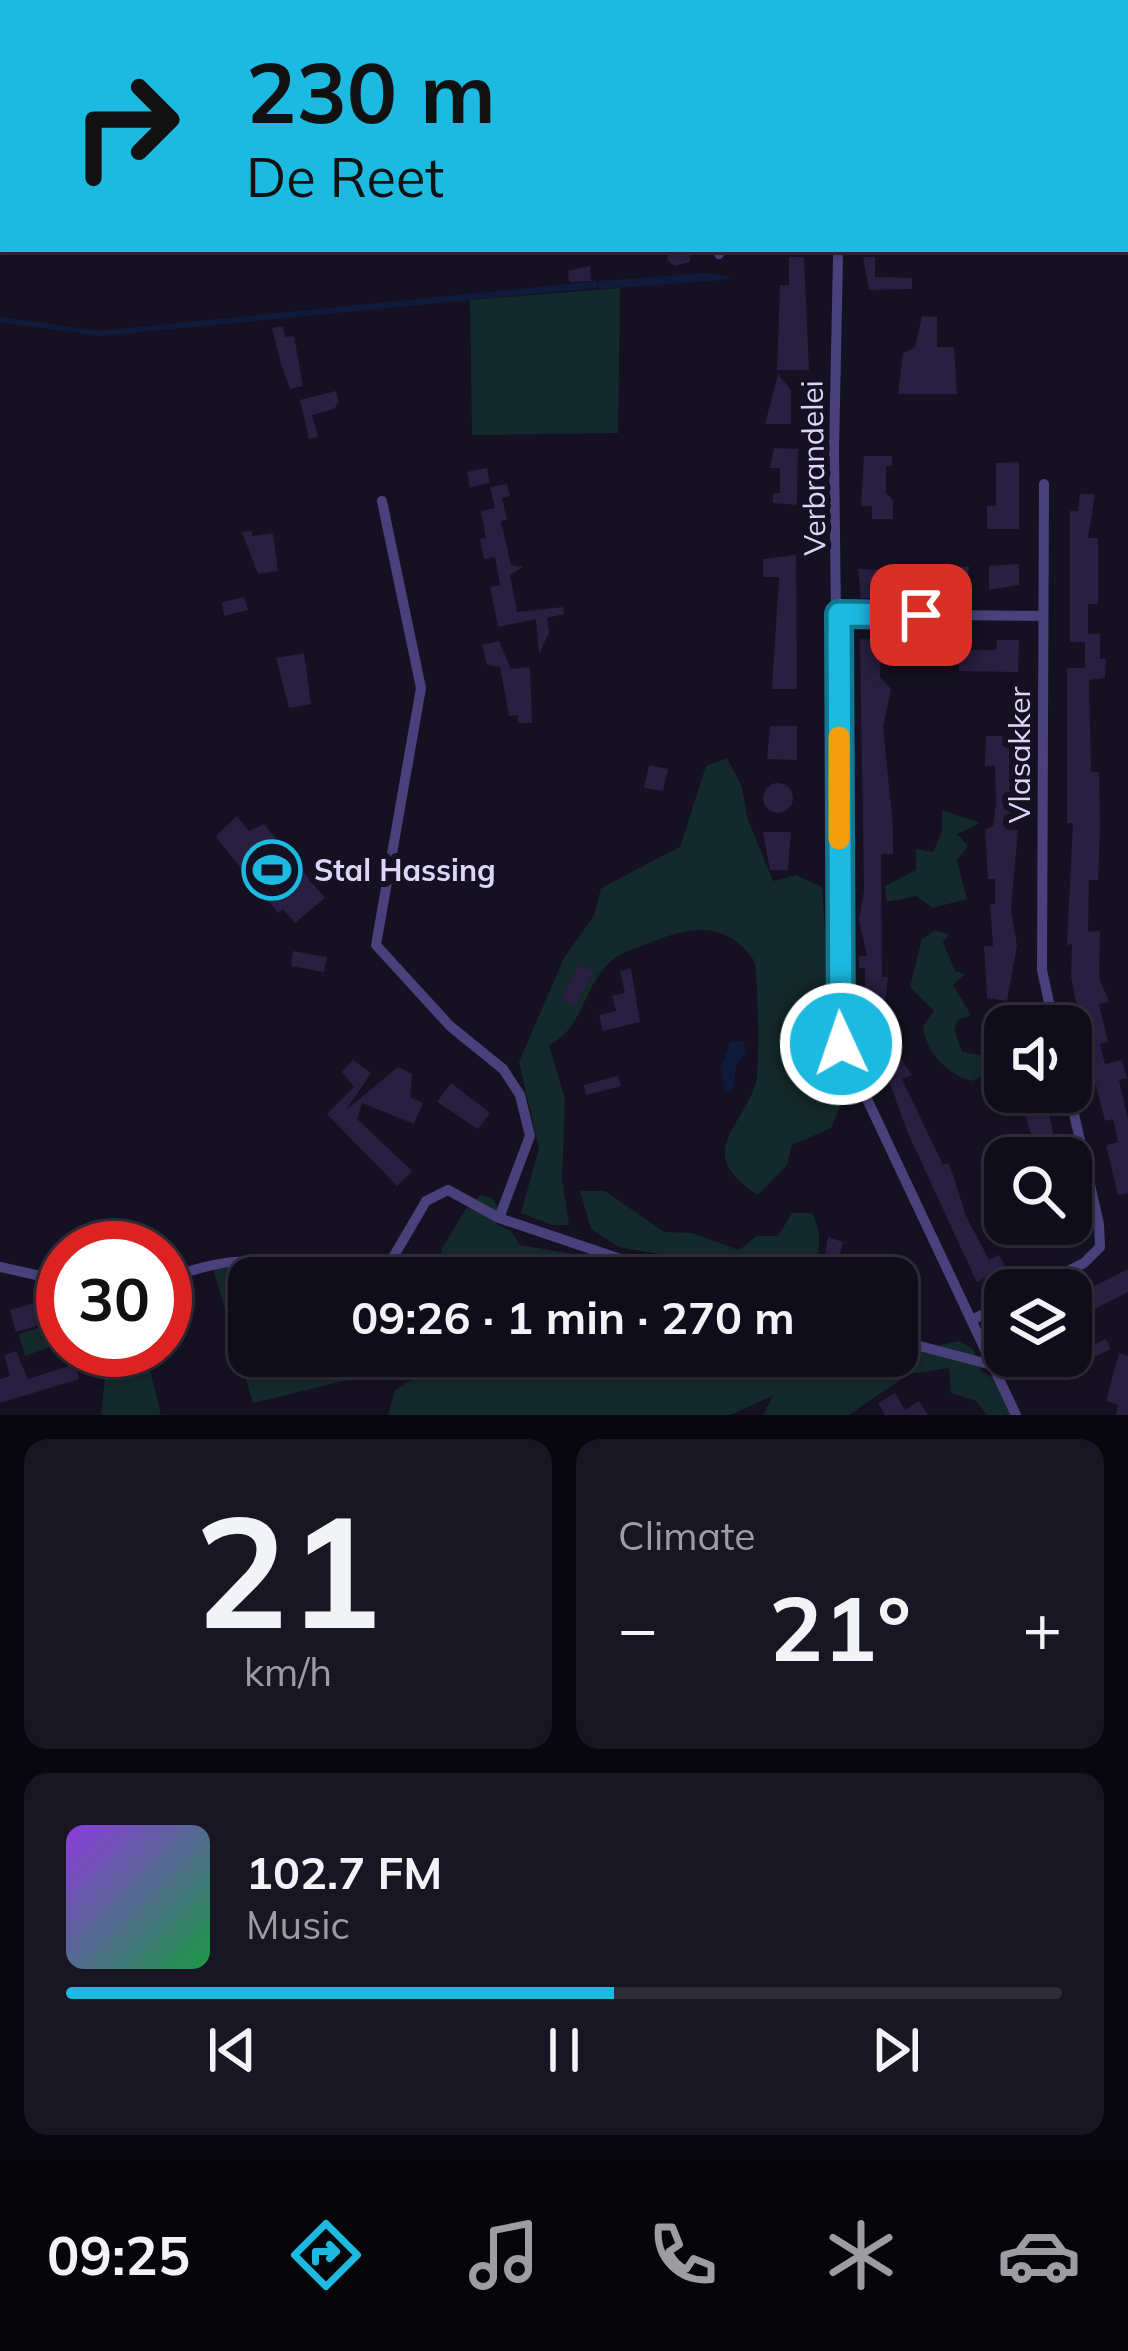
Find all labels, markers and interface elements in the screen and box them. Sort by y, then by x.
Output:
text: 230 m [246,39,496,144]
icon: right [48,48,204,204]
text: De Reet [246,143,444,211]
street label: Verbrandelei [792,380,834,556]
pin [870,564,972,666]
icon: arrive [888,582,954,648]
street label: Vlasakker [1000,687,1038,823]
sports icon: Stal Hassing [241,839,303,901]
place label: Stal Hassing [314,851,496,889]
position arrow [778,981,904,1107]
map controls [984,1005,1092,1377]
button: sound [984,1005,1092,1113]
button: search [984,1137,1092,1245]
speed limit sign: 30 [36,1221,192,1377]
button: layers [984,1269,1092,1377]
text: 09:26 · 1 min · 270 m [351,1289,795,1345]
text: 21 [194,1471,382,1667]
text: Climate [618,1511,756,1560]
text: 21° [769,1571,911,1684]
text: − [618,1586,658,1669]
text: + [1022,1586,1062,1669]
text: km/h [244,1647,332,1696]
text: 102.7 FM [246,1844,442,1900]
text: Music [246,1900,350,1949]
icon: previous [199,2017,265,2083]
icon: pause [531,2017,597,2083]
icon: next [863,2017,929,2083]
icon: directions [284,2213,368,2297]
icon: music [462,2213,546,2297]
icon: phone [641,2213,725,2297]
icon: climate [819,2213,903,2297]
icon: car [997,2213,1081,2297]
text: 09:25 [47,2221,190,2289]

